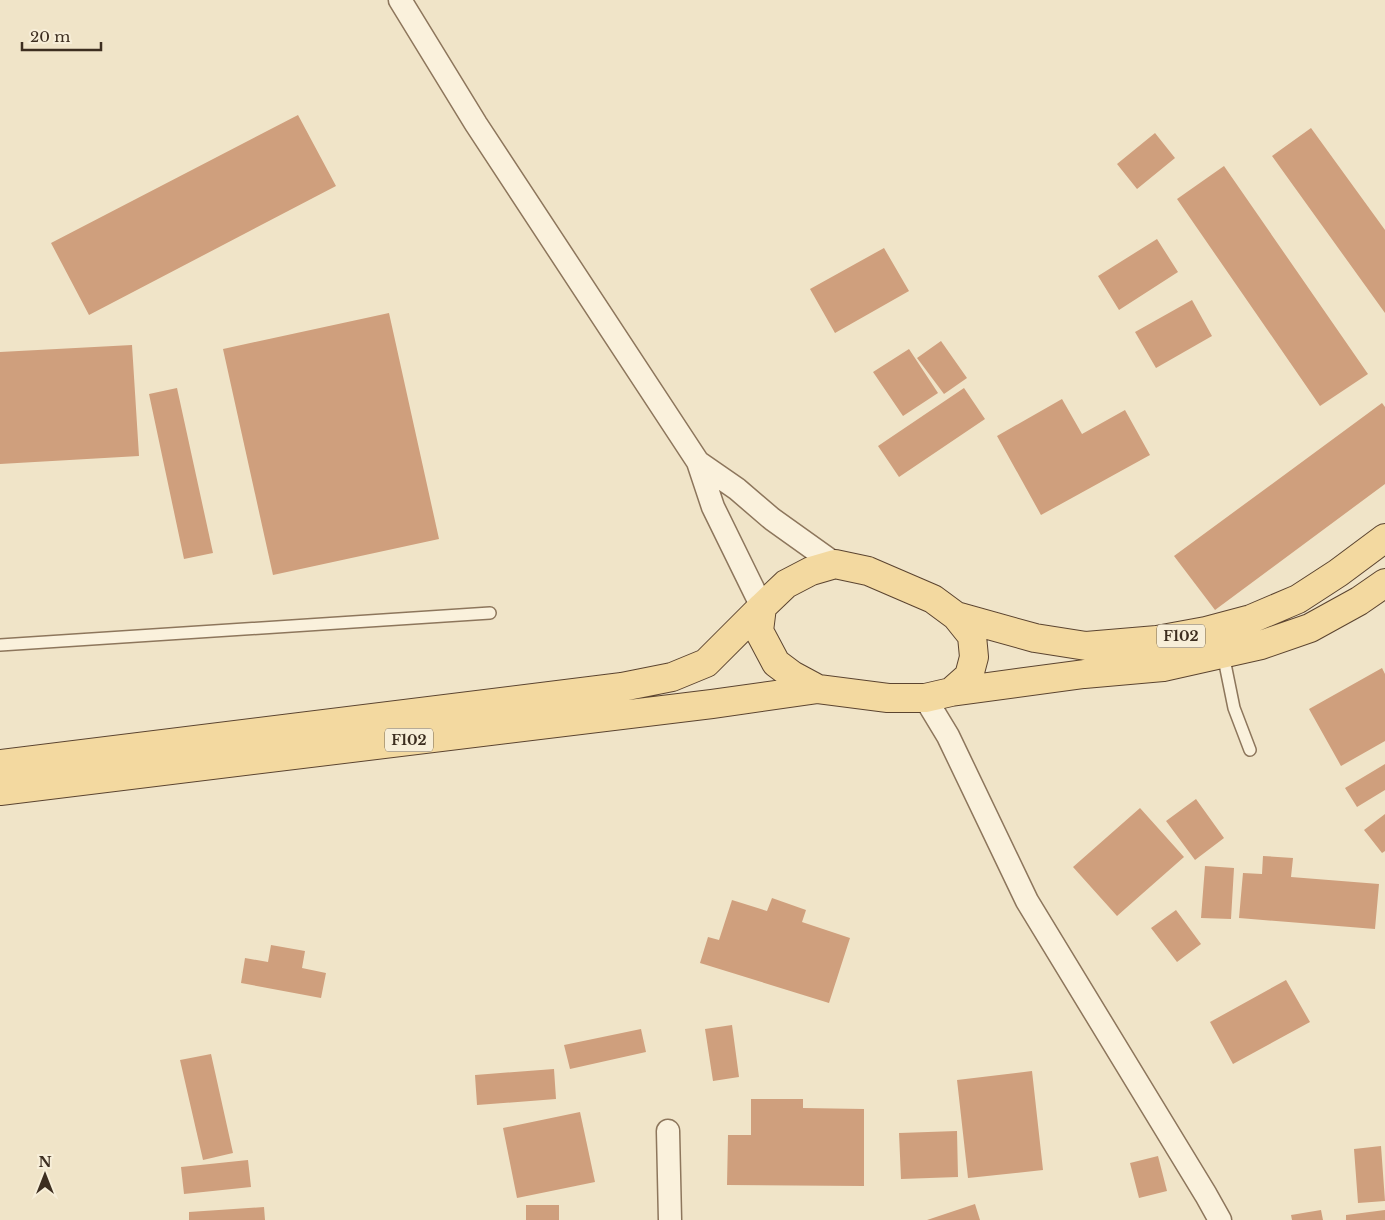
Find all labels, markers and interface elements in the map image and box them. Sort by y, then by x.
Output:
scale bar [22,20,101,52]
text: 20 m [30,27,70,46]
road number: F102 [1157,624,1205,648]
road number: F102 [385,728,433,752]
north arrow [20,1150,70,1200]
text: N [38,1153,52,1171]

